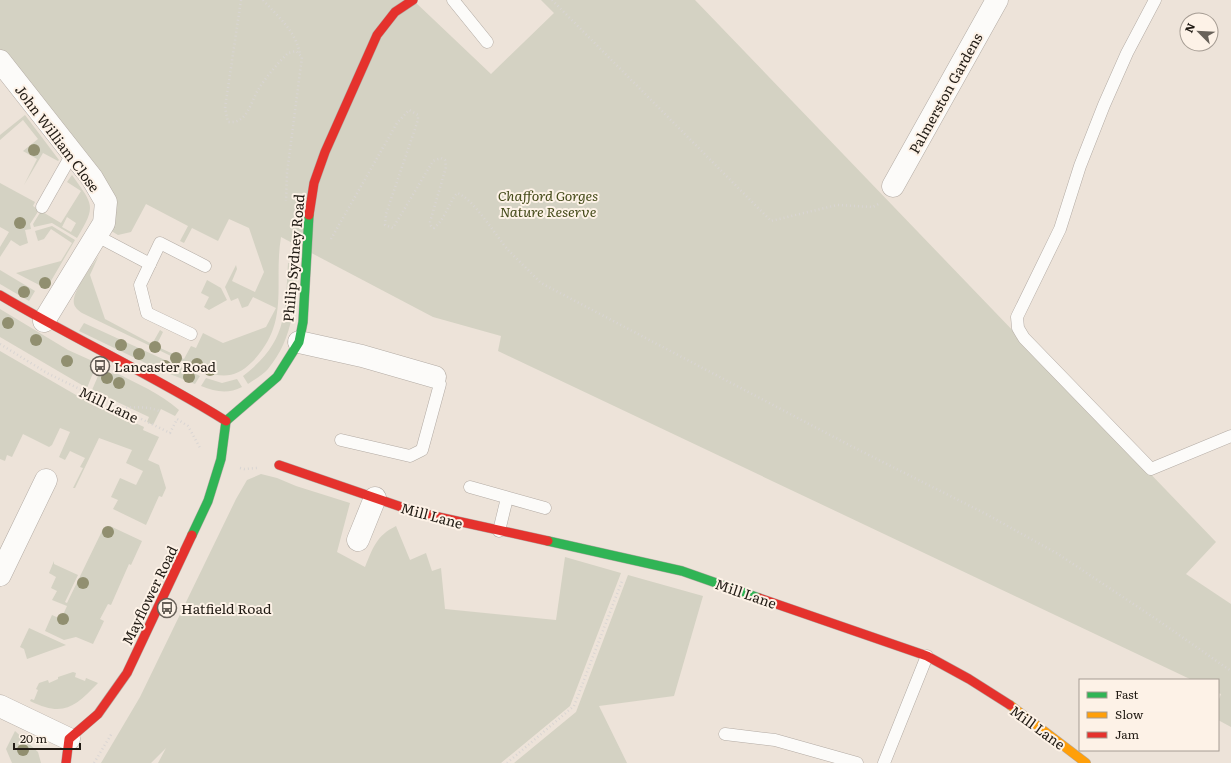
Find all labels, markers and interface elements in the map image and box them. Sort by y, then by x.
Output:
north arrow [1179,12,1219,52]
text: N [1180,20,1198,35]
street label: Palmerston Gardens [903,29,987,157]
street label: John William Close [11,80,105,196]
park label: Chafford Gorges Nature Reserve [498,185,598,221]
street label: Philip Sydney Road [277,193,309,323]
bus stop icon: Lancaster Road [89,355,111,377]
place label: Lancaster Road [114,356,217,376]
street label: Mill Lane [76,381,142,427]
street label: Mill Lane [399,497,465,533]
street label: Mayflower Road [116,542,182,648]
street label: Mill Lane [713,573,779,613]
bus stop icon: Hatfield Road [156,597,178,619]
place label: Hatfield Road [181,598,272,618]
legend [1079,679,1219,751]
text: Fast [1115,685,1139,703]
street label: Mill Lane [1006,700,1070,754]
text: Slow [1115,705,1144,723]
scale bar [14,725,80,751]
text: Jam [1115,725,1140,743]
text: 20 m [20,729,47,747]

